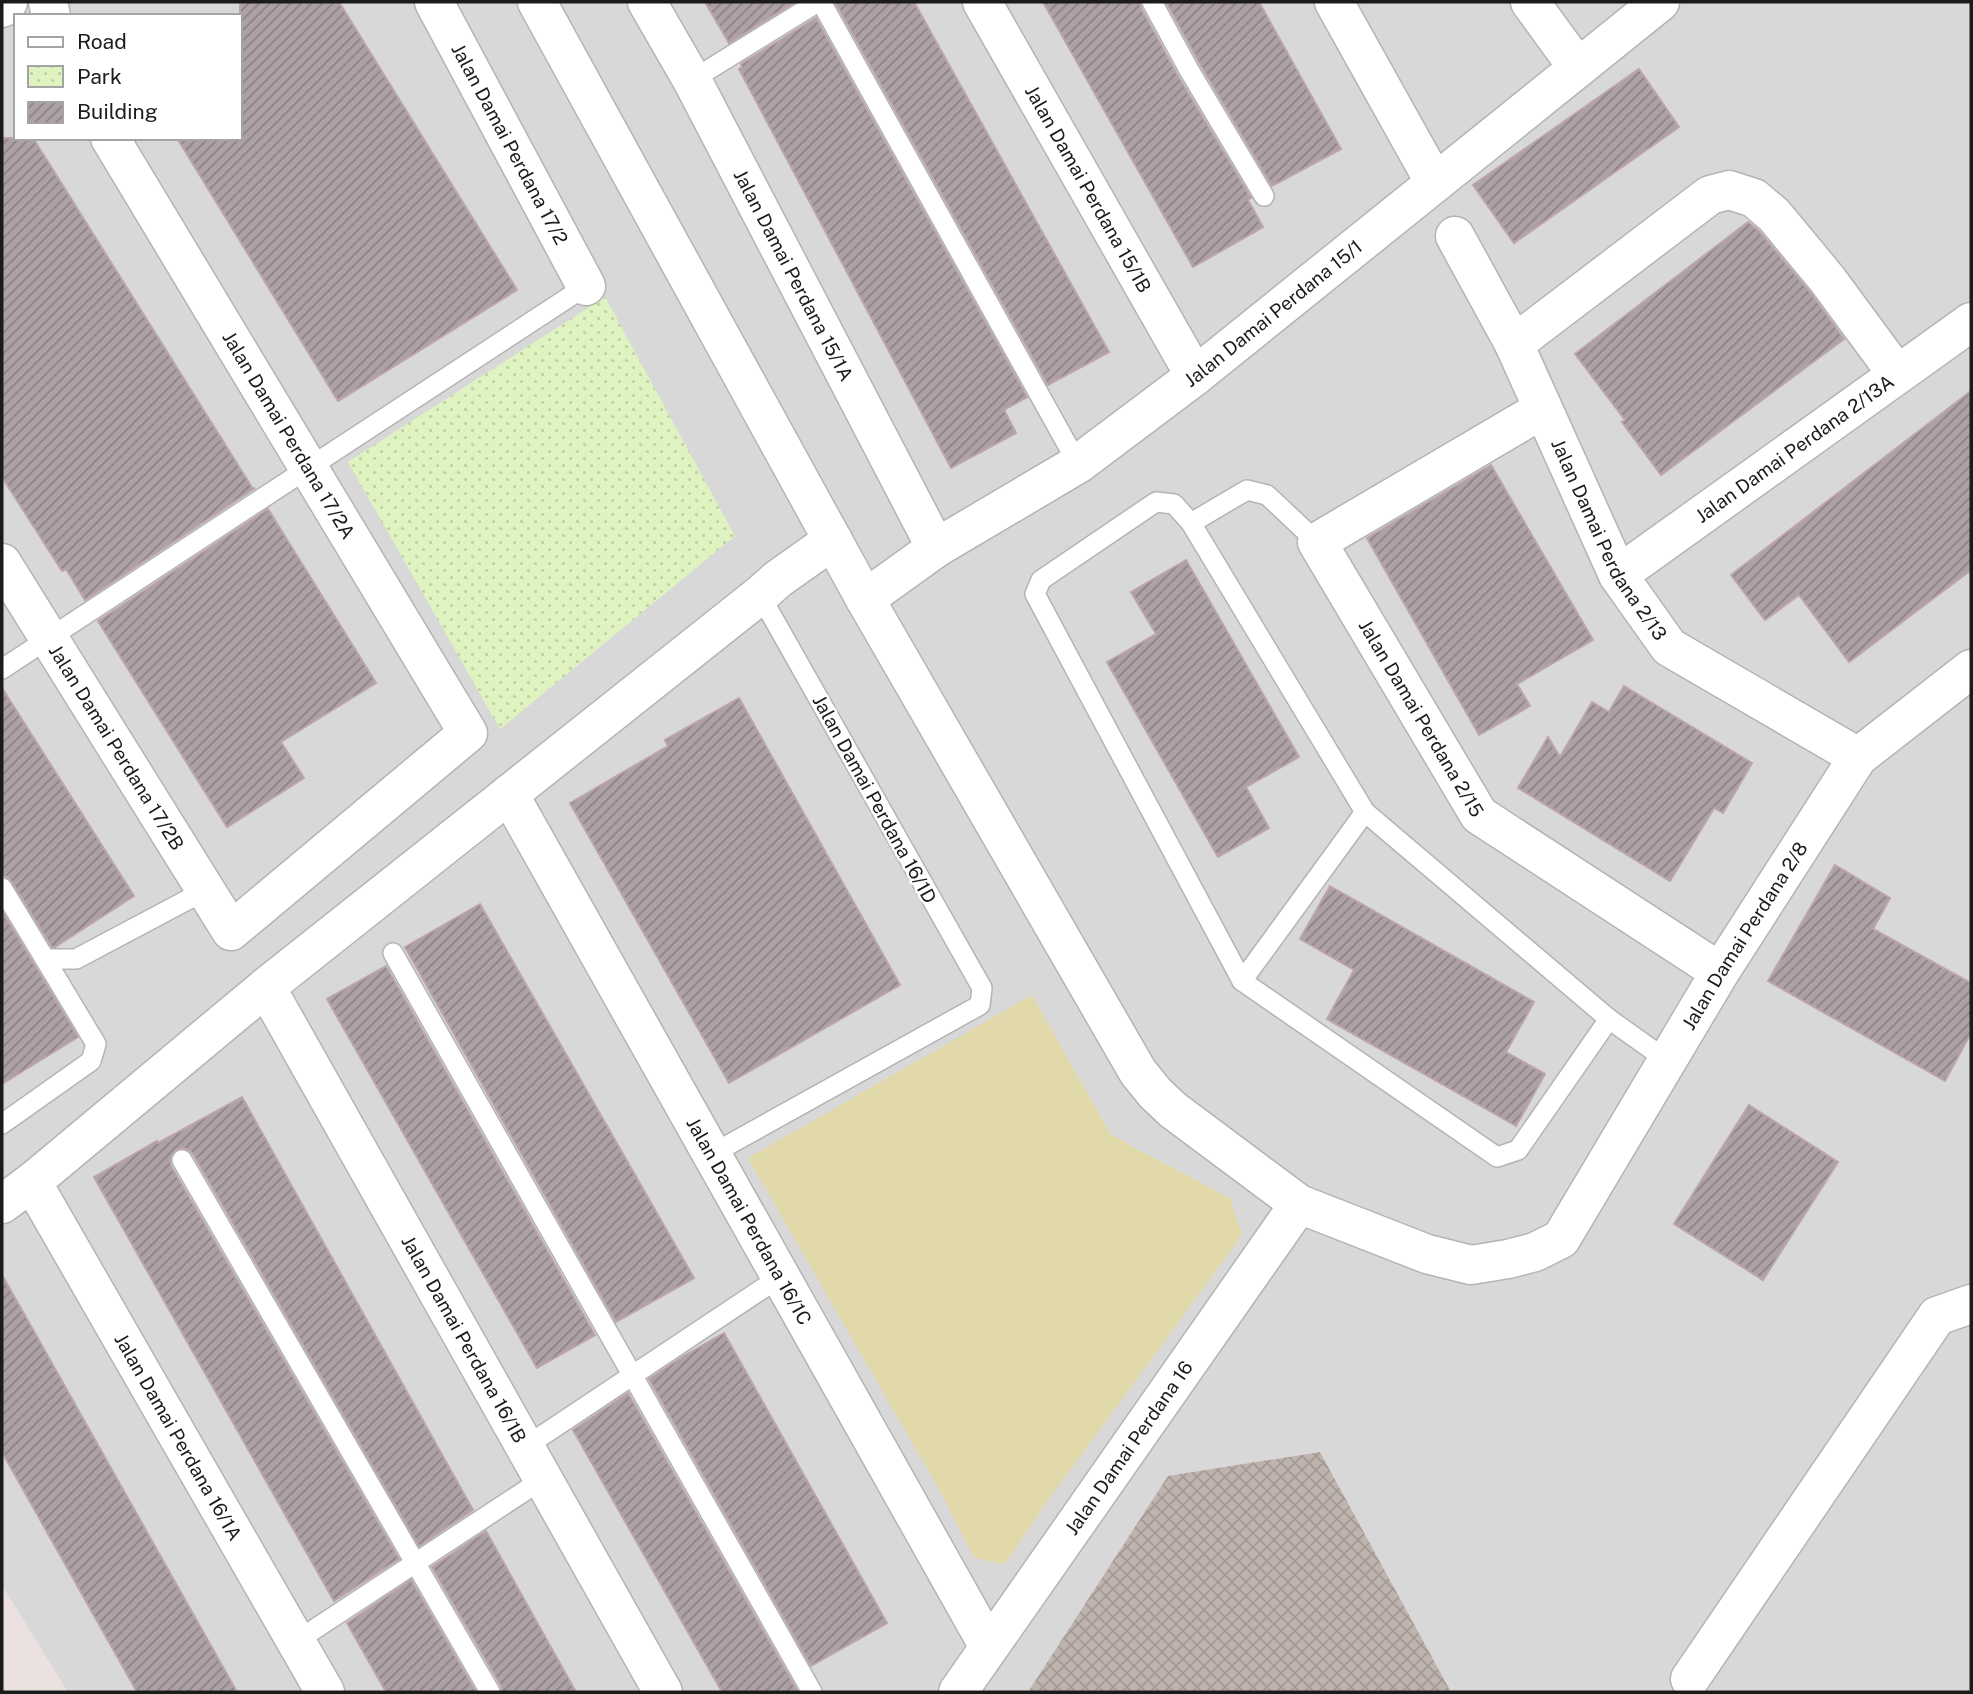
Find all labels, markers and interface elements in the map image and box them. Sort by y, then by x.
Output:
legend [14,14,242,140]
text: Road [77,29,127,54]
street label: Jalan Damai Perdana 17/2 [447,40,573,248]
text: Park [77,64,122,89]
street label: Jalan Damai Perdana 15/1B [1021,81,1156,296]
text: Building [77,99,158,124]
street label: Jalan Damai Perdana 15/1A [730,166,858,384]
street label: Jalan Damai Perdana 15/1 [1180,235,1366,391]
street label: Jalan Damai Perdana 17/2A [218,327,360,543]
street label: Jalan Damai Perdana 2/13A [1691,370,1898,527]
street label: Jalan Damai Perdana 2/13 [1547,435,1672,644]
street label: Jalan Damai Perdana 2/15 [1355,616,1488,821]
street label: Jalan Damai Perdana 17/2B [45,641,189,854]
street label: Jalan Damai Perdana 16/1D [809,691,941,907]
street label: Jalan Damai Perdana 2/8 [1677,838,1812,1034]
street label: Jalan Damai Perdana 16/1C [682,1113,816,1329]
street label: Jalan Damai Perdana 16/1B [397,1232,531,1446]
street label: Jalan Damai Perdana 16/1A [110,1330,247,1544]
street label: Jalan Damai Perdana 16 [1060,1357,1197,1539]

